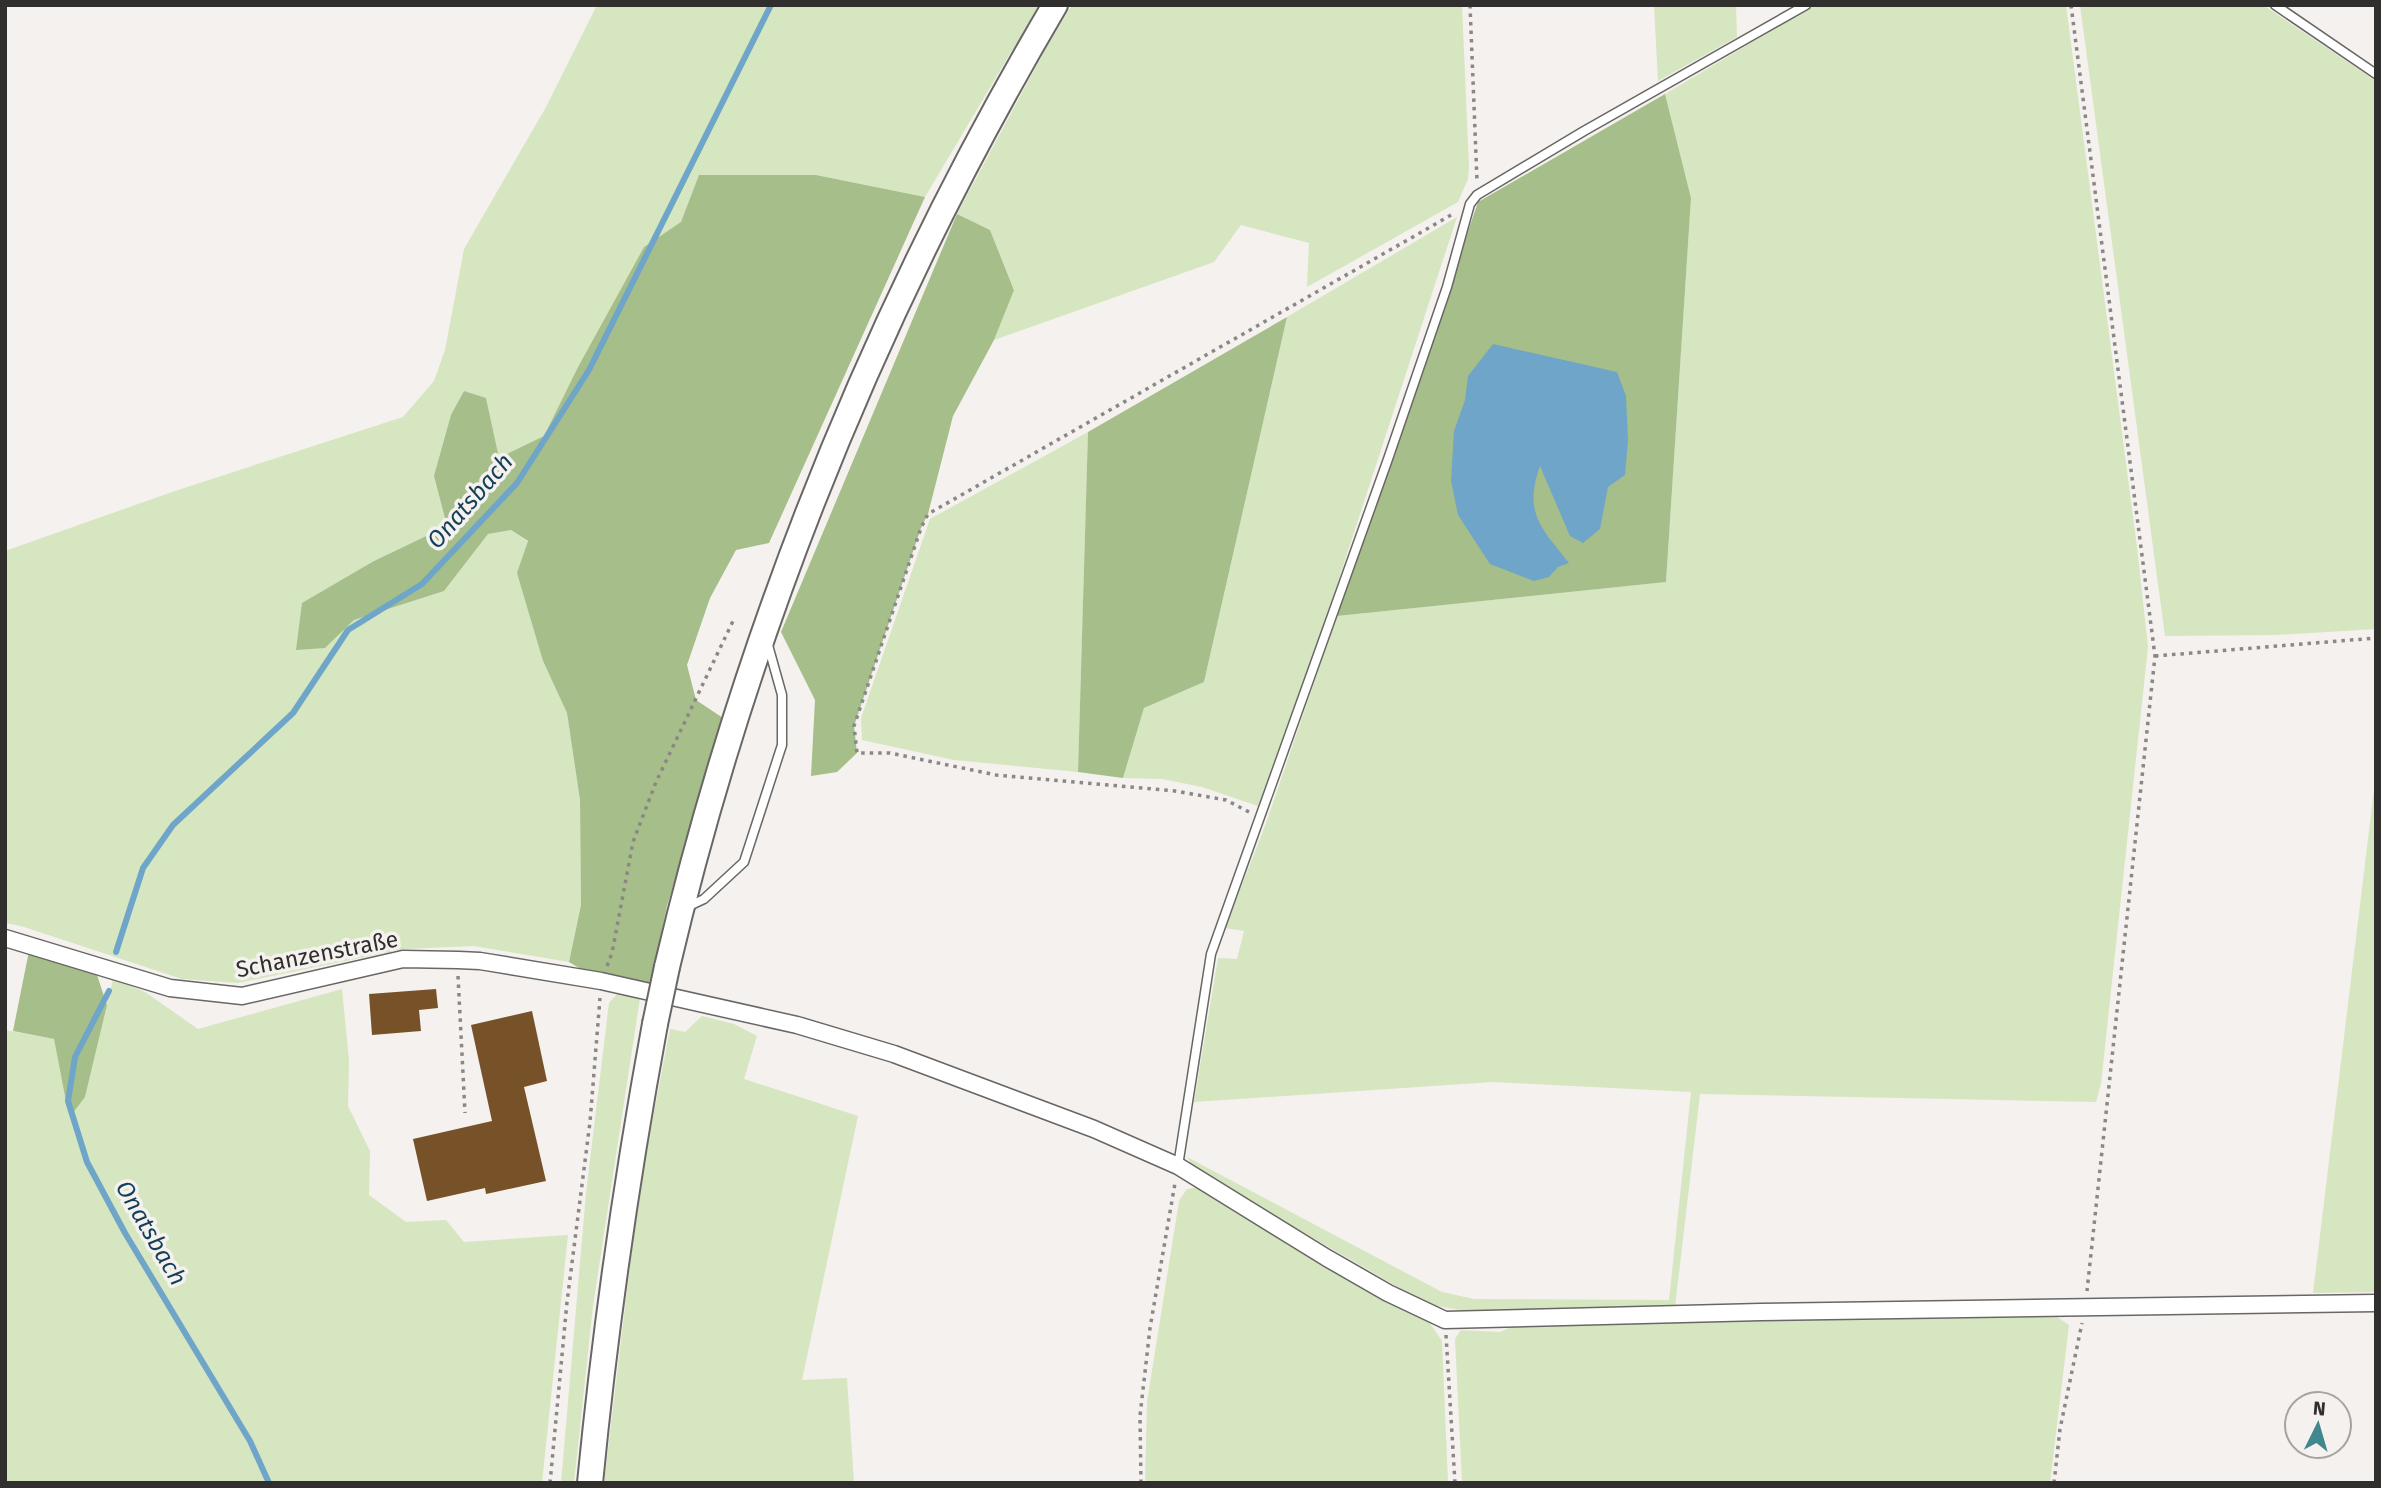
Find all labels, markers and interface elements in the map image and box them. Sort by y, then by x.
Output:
water label: Onatsbach [421,448,519,554]
street label: Schanzenstraße [233,925,401,983]
water label: Onatsbach [110,1176,192,1290]
north arrow [2283,1390,2353,1460]
text: N [2312,1397,2327,1421]

